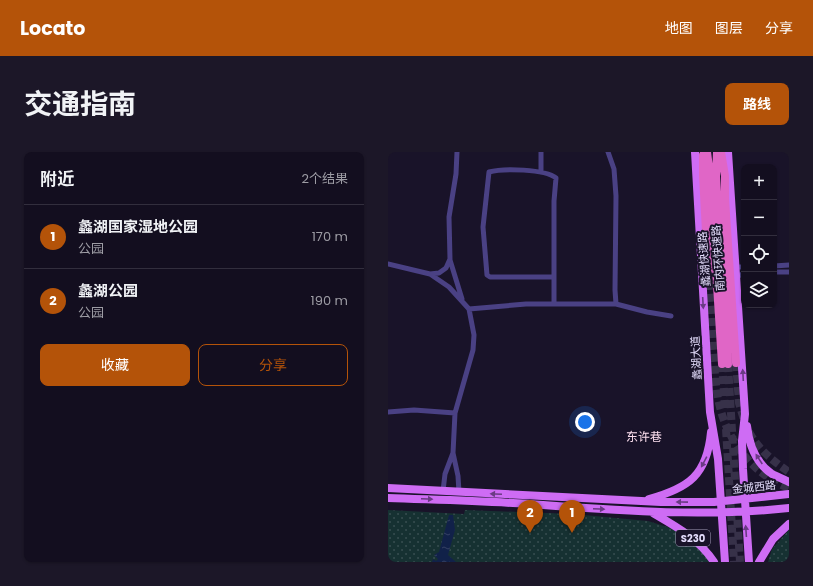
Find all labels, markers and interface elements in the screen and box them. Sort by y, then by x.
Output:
text: Locato [20,15,85,42]
text: 地图 [665,18,693,38]
text: 图层 [715,18,743,38]
text: 分享 [765,18,793,38]
button: 路线 [725,83,789,125]
text: 交通指南 [24,85,136,124]
map controls [741,164,777,308]
button: + [741,164,777,200]
text: 附近 [40,167,74,191]
text: 2个结果 [302,169,348,188]
button: − [741,200,777,236]
text: 蠡湖国家湿地公园 [78,216,198,237]
street label: 南内环快速路 [708,225,728,291]
text: 1 [51,227,55,246]
text: 170 m [312,227,348,246]
street label: 蠡湖快速路 [694,231,714,287]
button: locate [741,236,777,272]
text: 公园 [78,239,104,258]
button: layers [741,272,777,308]
text: 蠡湖公园 [78,280,138,301]
text: 2 [49,291,57,310]
text: 190 m [311,291,348,310]
one-way arrow [700,297,707,309]
text: 公园 [78,303,104,322]
street label: 蠡湖大道 [687,336,705,380]
button: 收藏 [40,344,190,386]
button: 分享 [198,344,348,386]
one-way arrow [739,369,746,381]
your location [575,412,595,432]
district label: 东许巷 [626,428,662,445]
one-way arrow [755,453,762,465]
one-way arrow [700,456,707,468]
street label: 金城西路 [731,477,777,497]
one-way arrow [489,491,502,497]
one-way arrow [421,496,434,502]
one-way arrow [675,499,688,505]
pin: 2 [517,500,543,533]
pin: 1 [559,500,585,533]
one-way arrow [593,506,605,513]
one-way arrow [743,524,750,537]
road number: S230 [676,530,710,546]

